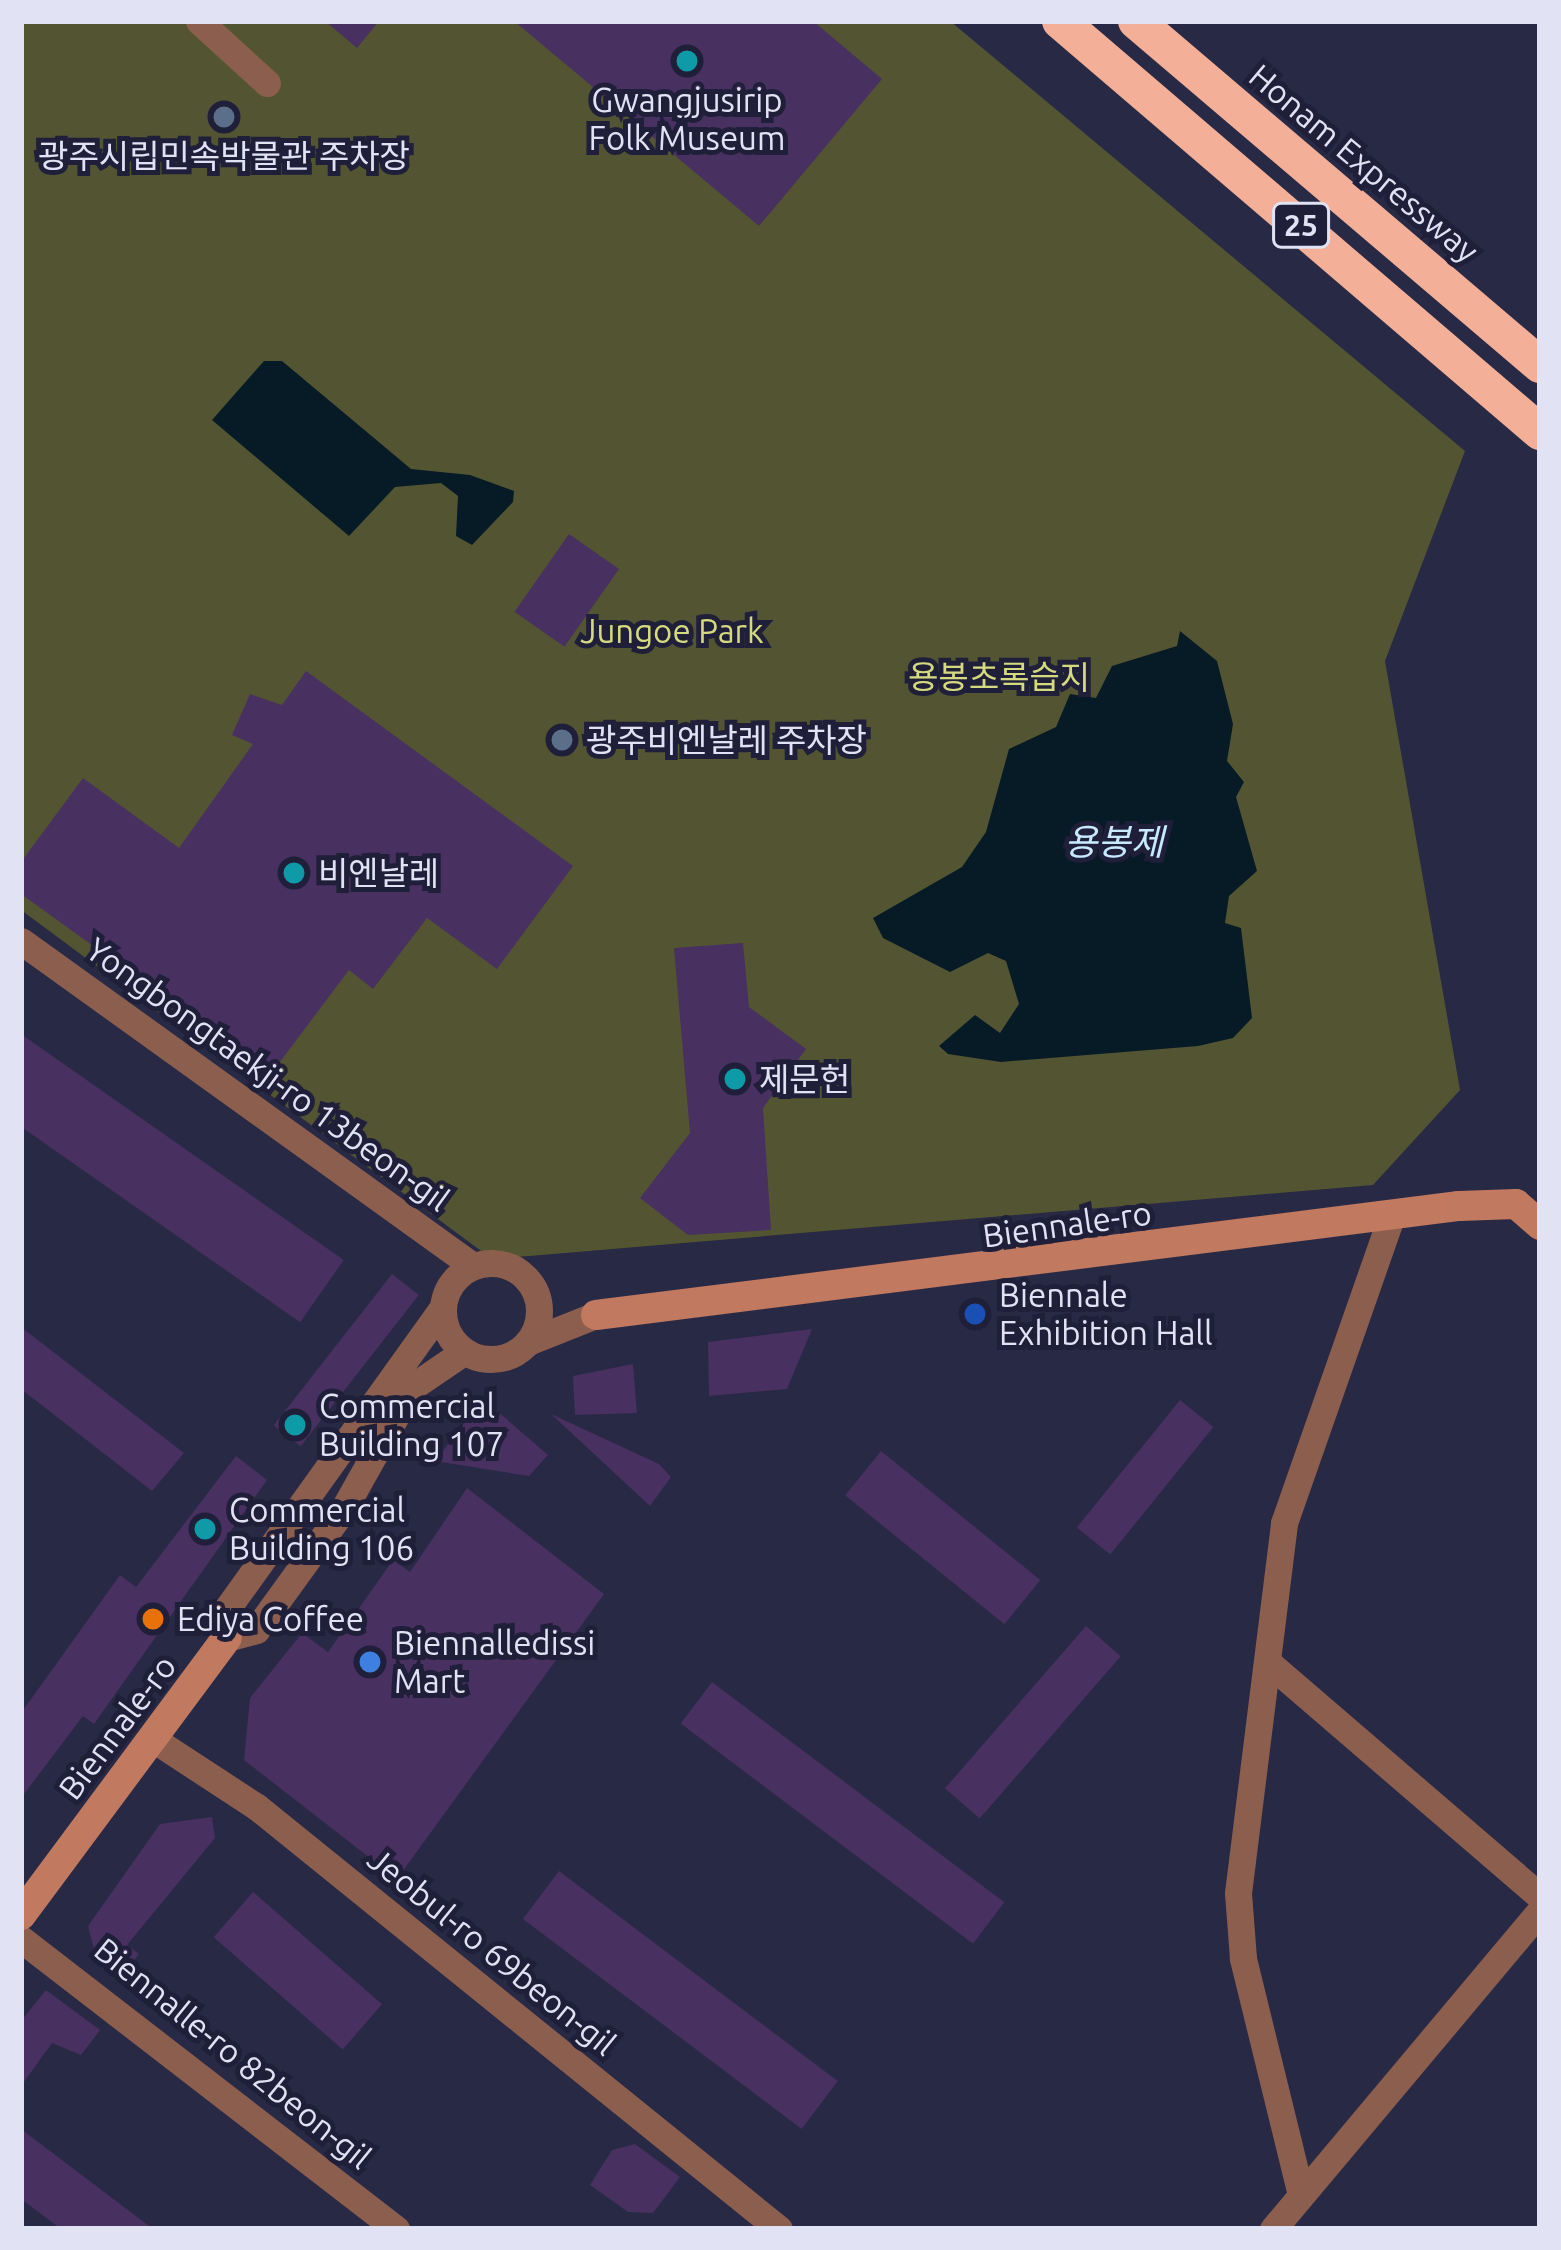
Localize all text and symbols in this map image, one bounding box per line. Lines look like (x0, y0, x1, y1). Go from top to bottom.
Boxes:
marker: Gwangjusirip Folk Museum (674, 48, 700, 74)
street label: Honam Expressway (1241, 56, 1487, 270)
place label: Gwangjusirip Folk Museum (589, 80, 785, 158)
marker: 광주시립민속박물관 주차장 (211, 104, 237, 130)
place label: 광주시립민속박물관 주차장 (38, 136, 410, 176)
road number: 25 (1271, 201, 1331, 249)
park label: Jungoe Park (580, 611, 764, 651)
park label: 용봉초록습지 (908, 657, 1090, 697)
place label: 광주비엔날레 주차장 (586, 720, 867, 760)
marker: 광주비엔날레 주차장 (549, 727, 575, 753)
water label: 용봉제 (1064, 820, 1164, 864)
place label: 비엔날레 (318, 853, 439, 893)
marker: 비엔날레 (281, 860, 307, 886)
street label: Yongbongtaekji-ro 13beon-gil (79, 929, 457, 1219)
place label: 제문헌 (759, 1059, 850, 1099)
marker: 제문헌 (722, 1066, 748, 1092)
street label: Biennale-ro (980, 1193, 1154, 1255)
place label: Biennale Exhibition Hall (999, 1275, 1213, 1353)
marker: Biennale Exhibition Hall (962, 1301, 988, 1327)
place label: Commercial Building 107 (319, 1386, 504, 1464)
marker: Commercial Building 107 (282, 1412, 308, 1438)
place label: Commercial Building 106 (229, 1490, 414, 1568)
marker: Commercial Building 106 (192, 1516, 218, 1542)
place label: Ediya Coffee (177, 1599, 364, 1639)
marker: Ediya Coffee (140, 1606, 166, 1632)
place label: Biennalledissi Mart (394, 1623, 595, 1701)
street label: Biennale-ro (50, 1647, 184, 1807)
marker: Biennalledissi Mart (357, 1649, 383, 1675)
street label: Jeobul-ro 69beon-gil (360, 1839, 624, 2063)
street label: Biennalle-ro 82beon-gil (87, 1929, 379, 2177)

